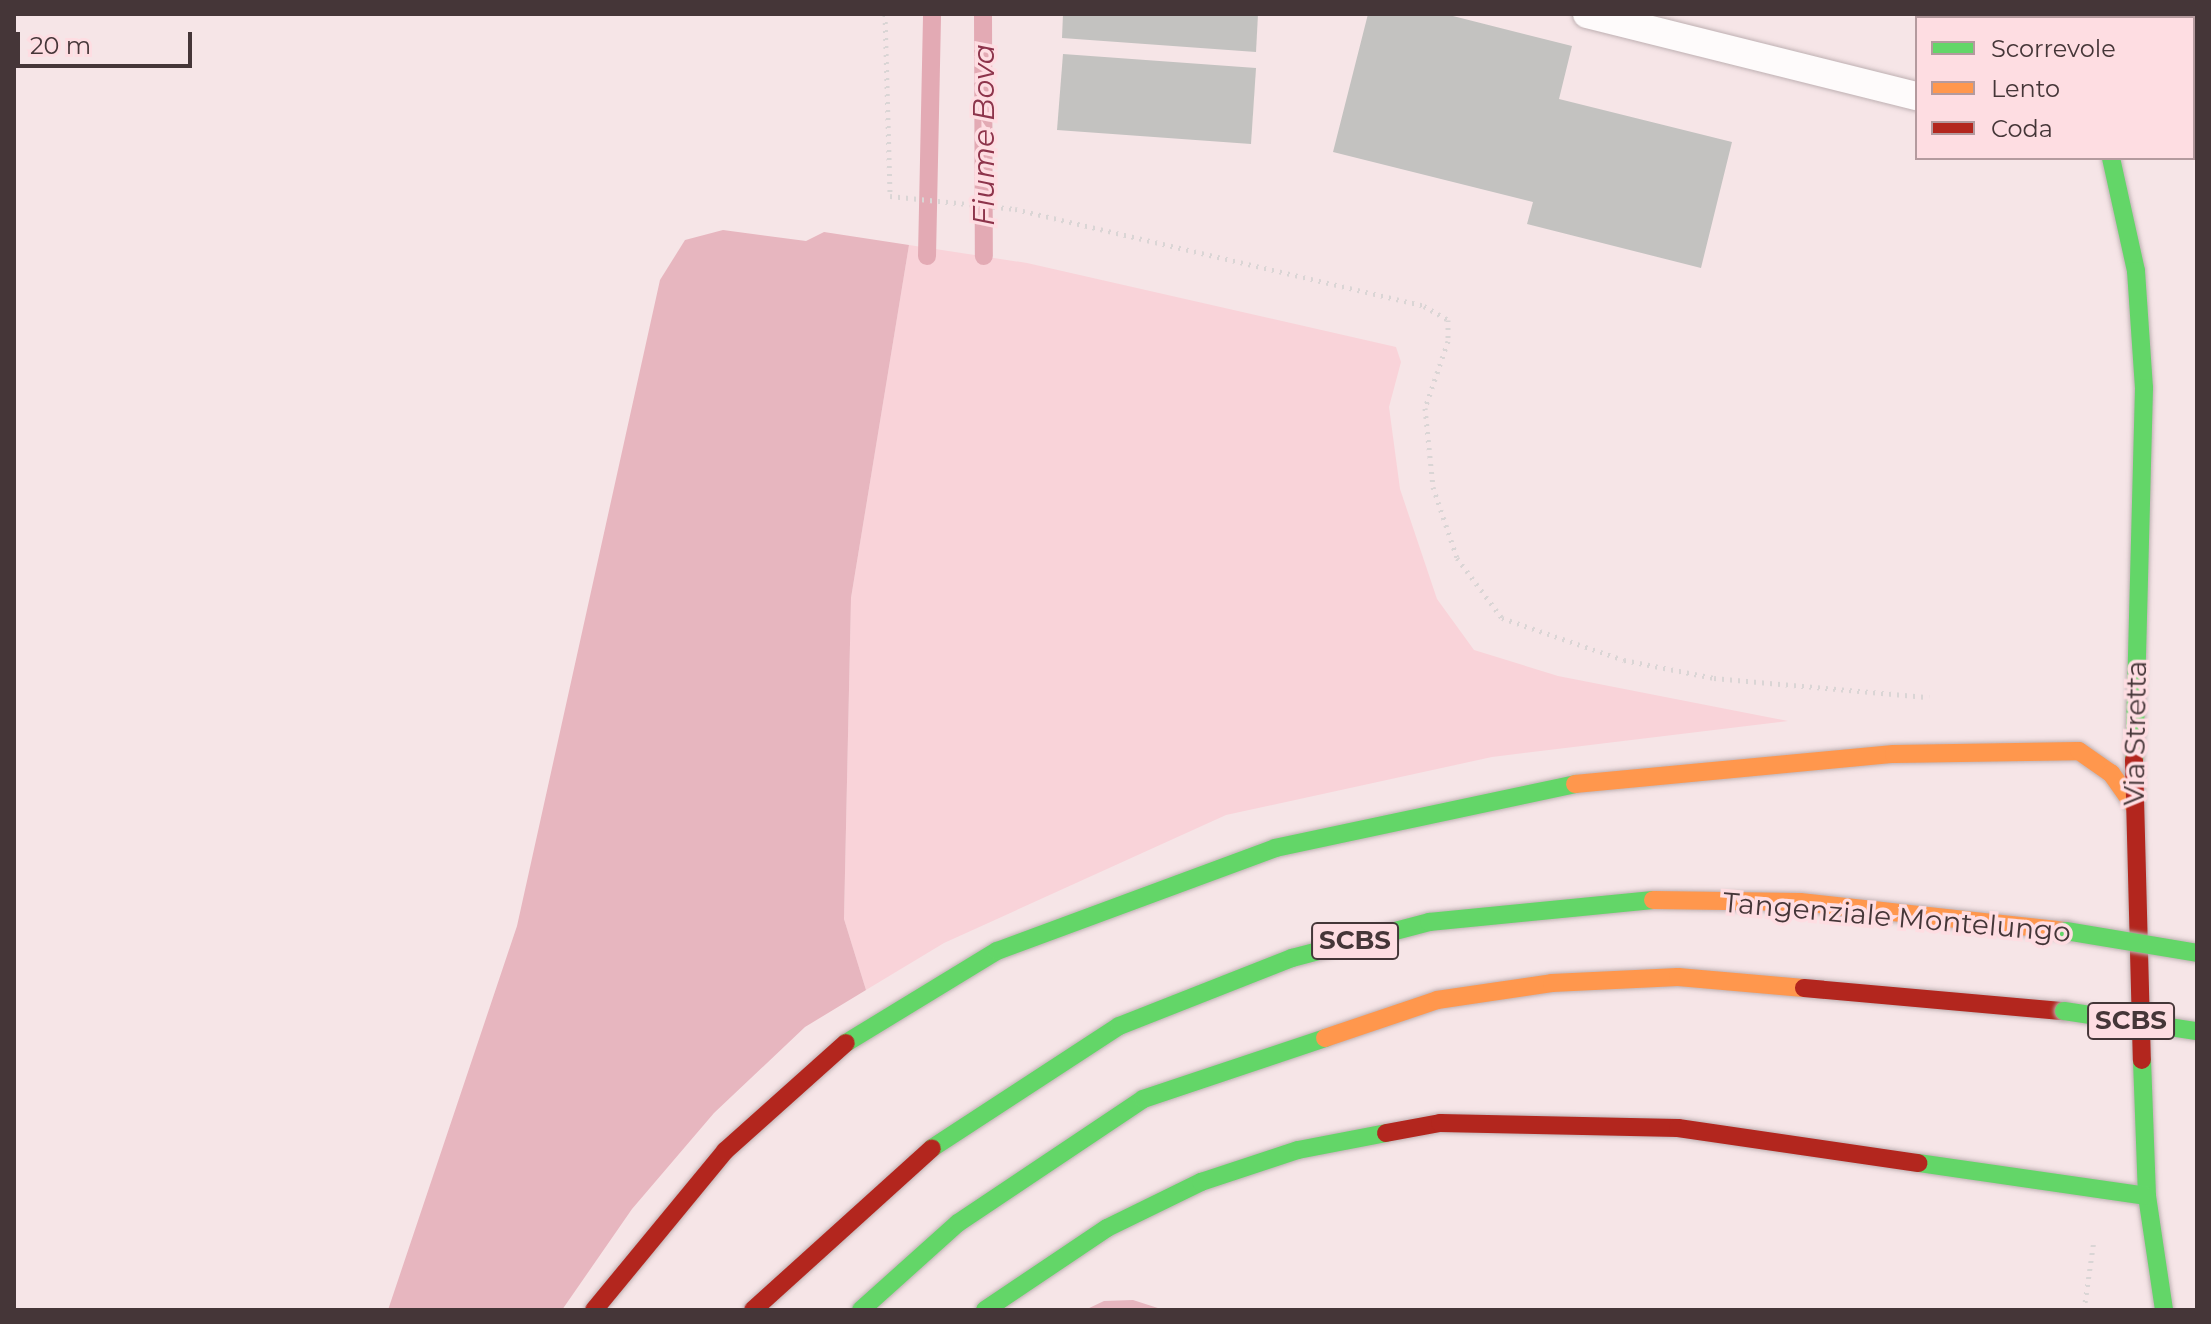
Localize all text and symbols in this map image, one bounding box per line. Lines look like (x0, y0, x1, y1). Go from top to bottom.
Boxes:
scale bar (20, 16, 196, 66)
legend (1915, 16, 2195, 160)
text: 20 m (30, 31, 91, 60)
text: Scorrevole (1991, 34, 2116, 63)
water label: Fiume Bova (966, 44, 1002, 226)
text: Lento (1991, 74, 2060, 103)
text: Coda (1991, 114, 2053, 143)
street label: Via Stretta (2117, 660, 2153, 806)
street label: Tangenziale Montelungo (1722, 885, 2072, 949)
road number: SCBS (1311, 919, 1399, 963)
road number: SCBS (2087, 999, 2175, 1043)

